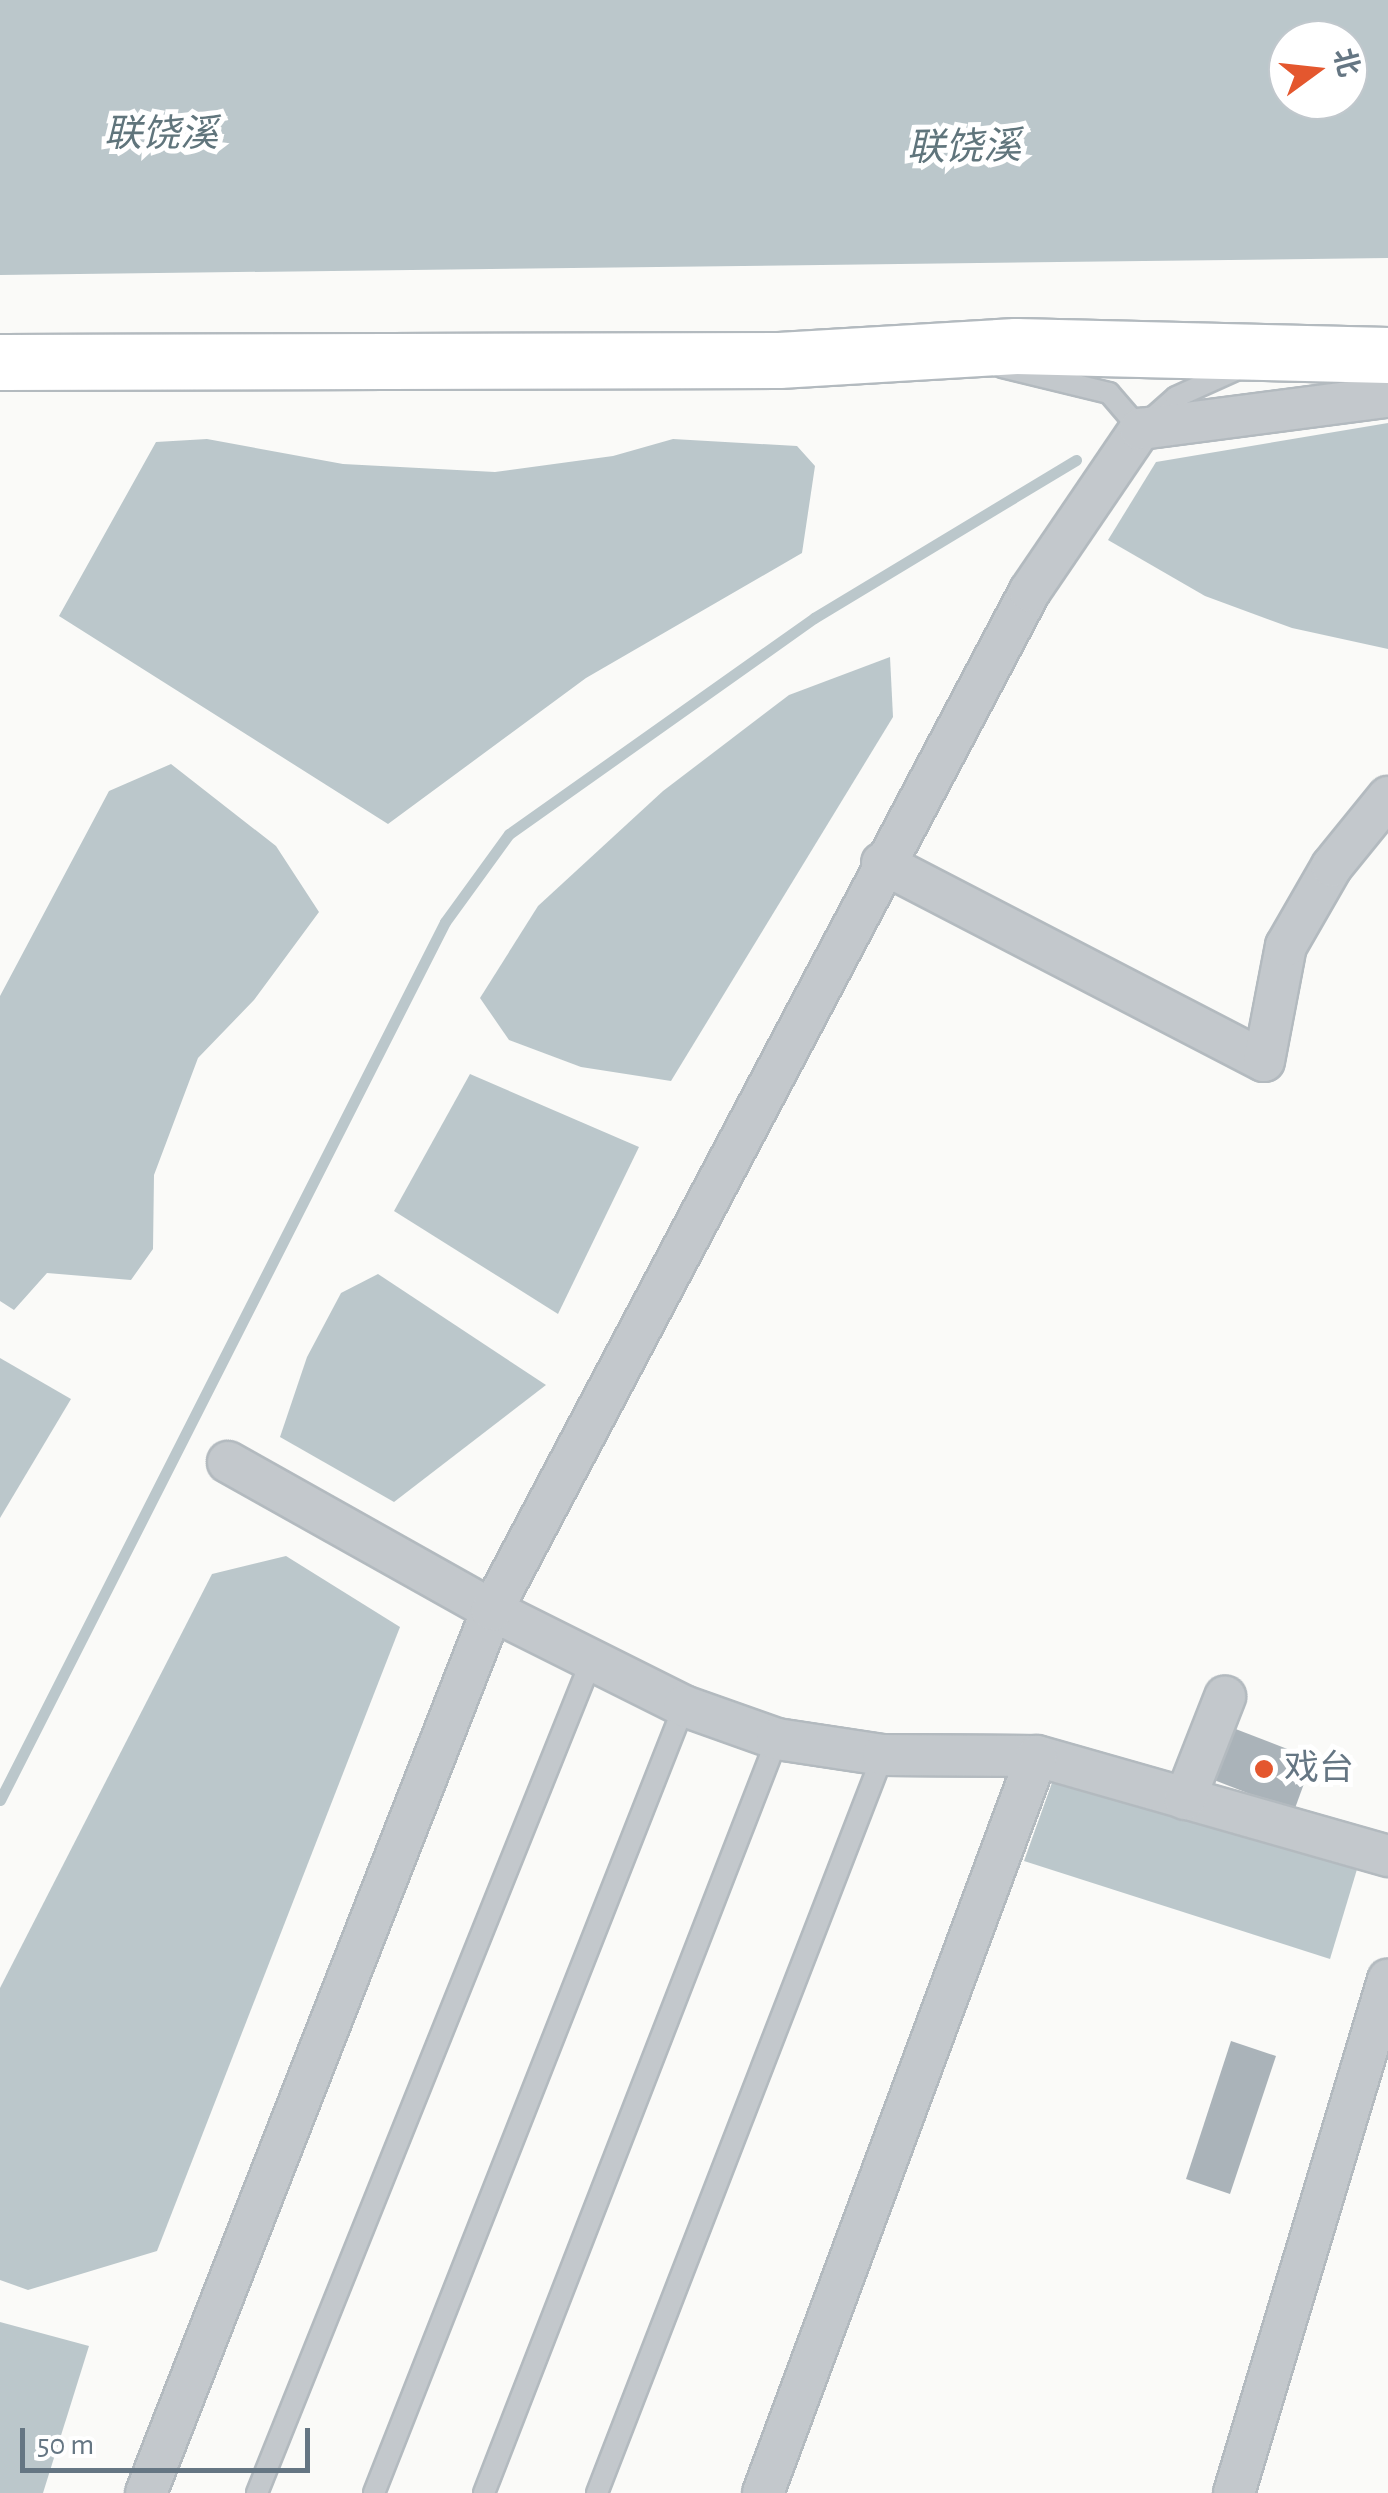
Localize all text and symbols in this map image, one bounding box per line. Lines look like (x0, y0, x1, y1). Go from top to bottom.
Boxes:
north arrow (1268, 20, 1368, 120)
text: 北 (1328, 46, 1362, 80)
water label: 联饶溪 (104, 113, 218, 159)
water label: 联饶溪 (907, 125, 1021, 173)
place label: 戏台 (1284, 1748, 1354, 1790)
marker: 戏台 (1253, 1758, 1275, 1780)
scale bar (25, 2408, 315, 2470)
text: 50 m (37, 2430, 94, 2460)

